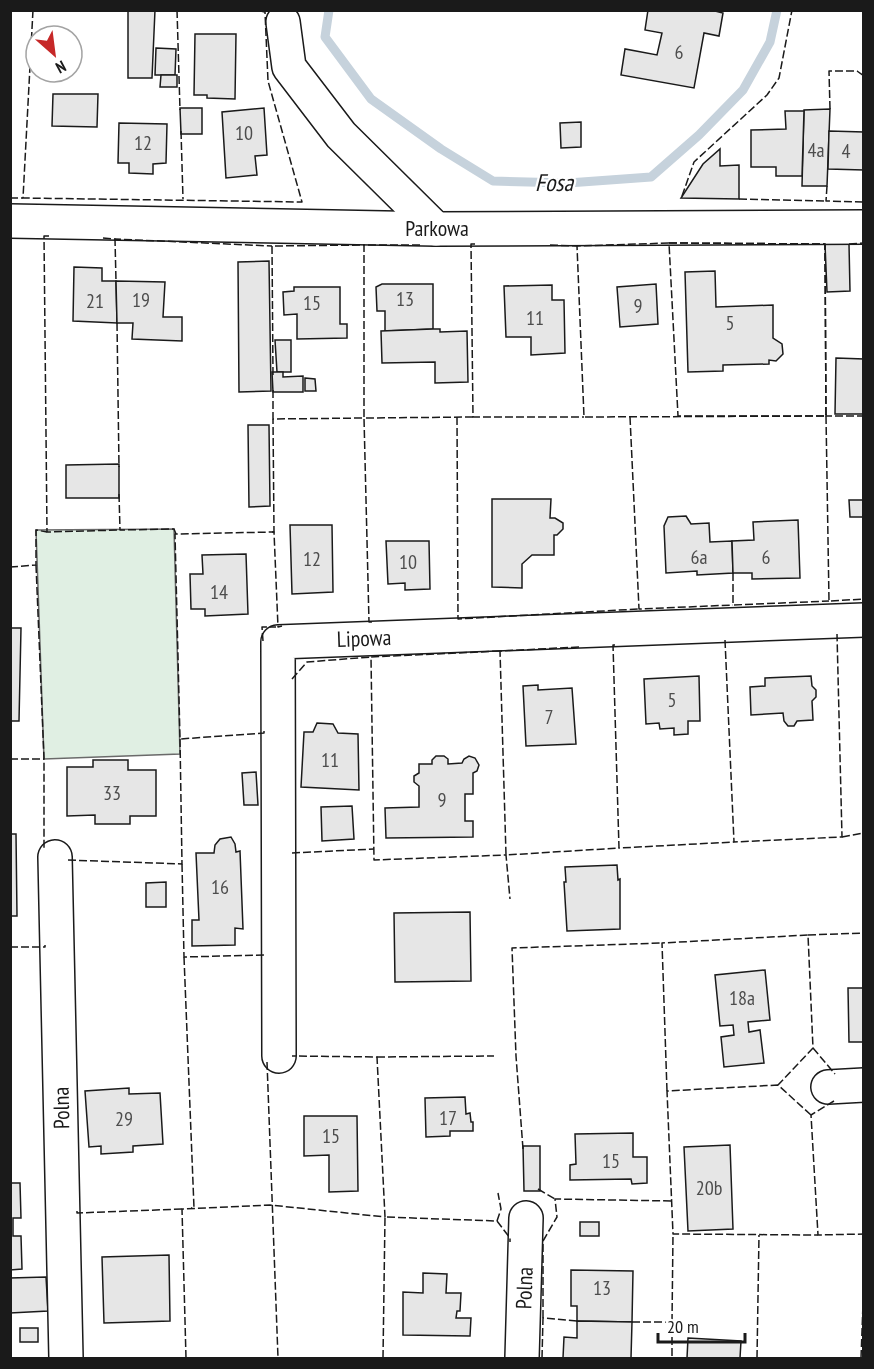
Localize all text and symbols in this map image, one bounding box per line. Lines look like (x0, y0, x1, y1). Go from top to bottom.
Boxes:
north arrow (24, 24, 84, 84)
house number: 6 (675, 39, 684, 65)
text: N (53, 56, 70, 78)
house number: 10 (235, 120, 253, 146)
house number: 12 (134, 130, 152, 156)
house number: 4a (808, 137, 825, 163)
house number: 4 (842, 138, 851, 164)
water label: Fosa (535, 167, 574, 198)
street label: Parkowa (405, 214, 469, 242)
house number: 13 (396, 286, 414, 312)
house number: 19 (132, 287, 150, 313)
house number: 21 (86, 288, 104, 314)
house number: 15 (303, 290, 321, 316)
house number: 9 (634, 293, 643, 319)
house number: 11 (526, 305, 544, 331)
house number: 5 (726, 310, 735, 336)
house number: 6a (691, 544, 708, 570)
house number: 6 (762, 544, 771, 570)
house number: 12 (303, 546, 321, 572)
house number: 10 (399, 549, 417, 575)
house number: 14 (210, 579, 228, 605)
street label: Lipowa (336, 623, 392, 653)
house number: 5 (668, 687, 677, 713)
house number: 7 (545, 704, 554, 730)
house number: 11 (321, 747, 339, 773)
house number: 33 (103, 780, 121, 806)
house number: 9 (438, 787, 447, 813)
house number: 16 (211, 874, 229, 900)
house number: 18a (729, 985, 755, 1011)
street label: Polna (47, 1087, 75, 1129)
house number: 17 (439, 1105, 457, 1131)
house number: 29 (115, 1106, 133, 1132)
house number: 15 (322, 1123, 340, 1149)
house number: 15 (602, 1148, 620, 1174)
house number: 20b (696, 1175, 722, 1201)
street label: Polna (509, 1266, 539, 1310)
house number: 13 (593, 1275, 611, 1301)
scale bar (658, 1306, 745, 1344)
text: 20 m (667, 1315, 699, 1338)

